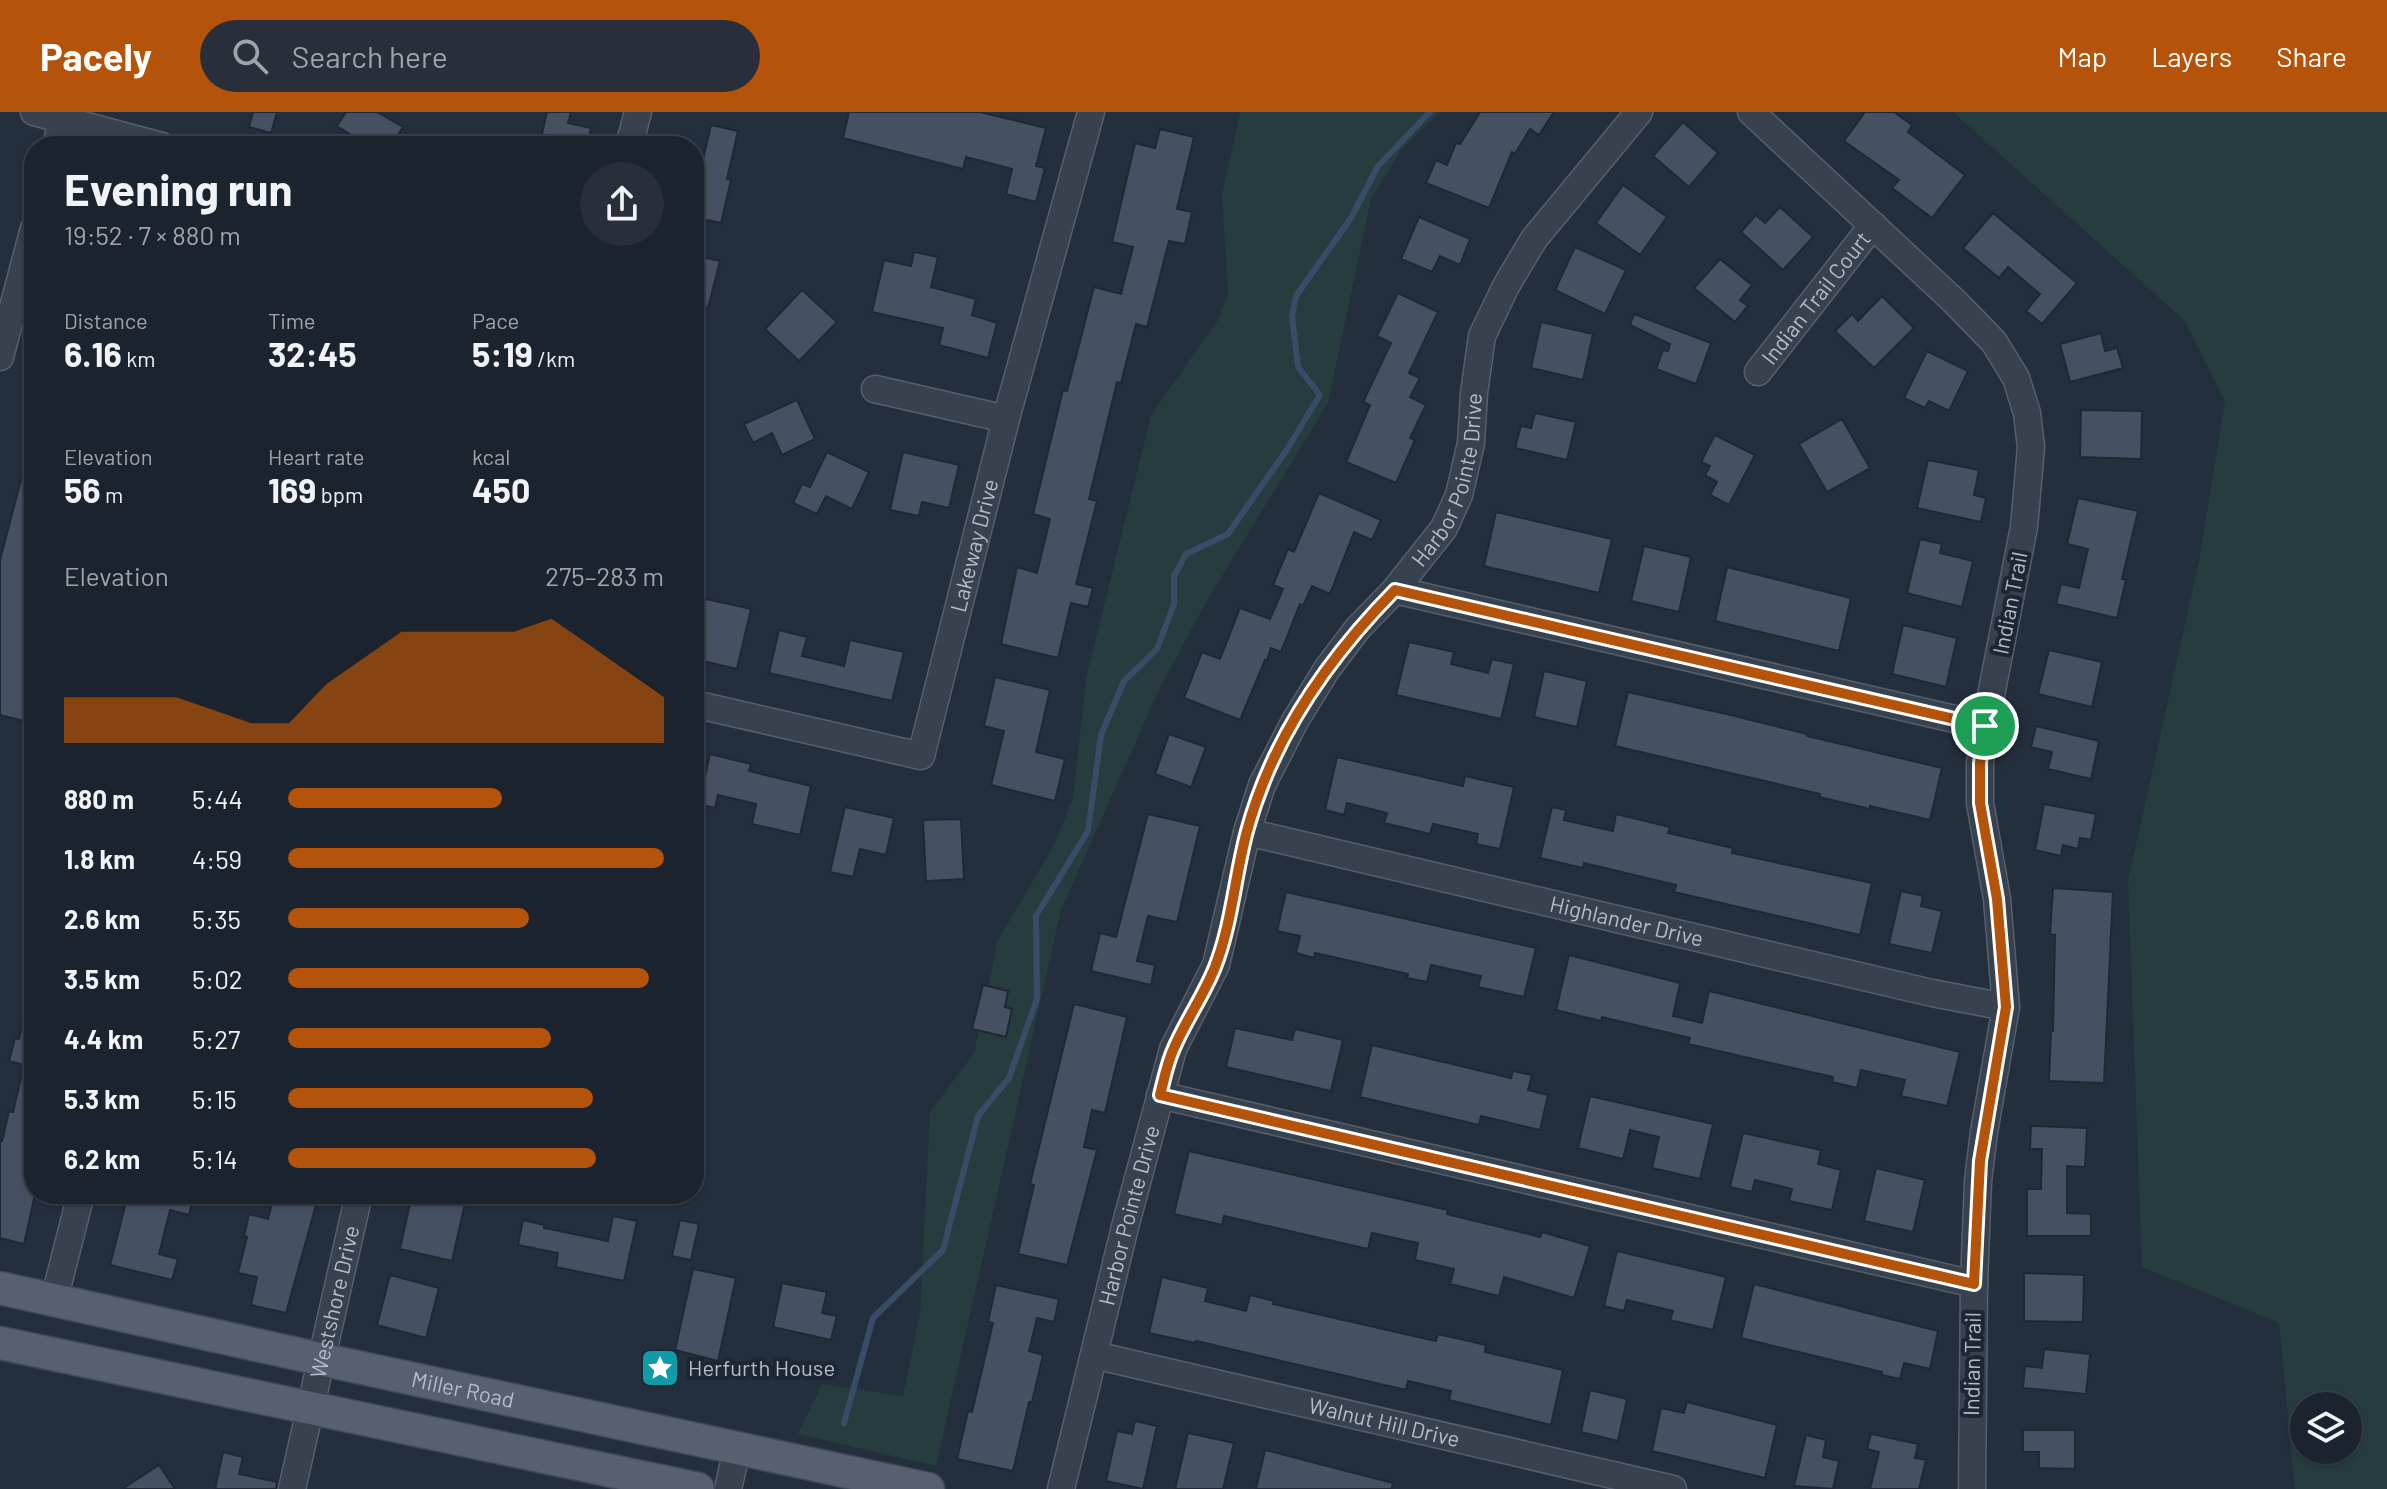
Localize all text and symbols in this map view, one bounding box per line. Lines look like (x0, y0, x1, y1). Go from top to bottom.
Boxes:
search box (200, 20, 760, 92)
text: Pacely (40, 33, 152, 79)
icon: search (228, 34, 272, 78)
text: Search here (292, 38, 448, 74)
text: Map (2057, 39, 2107, 73)
text: Layers (2151, 39, 2232, 73)
text: Share (2276, 39, 2347, 73)
text: Evening run (64, 162, 293, 215)
button: share (580, 162, 664, 246)
text: 19:52 · 7 × 880 m (64, 219, 241, 250)
street label: Indian Trail Court (1755, 226, 1875, 369)
text: Distance (64, 307, 148, 333)
text: Time (268, 307, 316, 333)
text: Pace (472, 307, 519, 333)
text: 6.16 (64, 333, 122, 374)
text: 32:45 (268, 333, 357, 374)
text: 5:19 (472, 333, 533, 374)
text: km (122, 345, 155, 371)
text: /km (533, 345, 575, 371)
street label: Harbor Pointe Drive (1405, 392, 1486, 571)
text: Elevation (64, 443, 153, 469)
text: Heart rate (268, 443, 365, 469)
text: kcal (472, 443, 510, 469)
text: 56 (64, 469, 101, 510)
text: 169 (268, 469, 316, 510)
text: 450 (472, 469, 530, 510)
street label: Lakeway Drive (944, 476, 1002, 614)
text: m (101, 481, 123, 507)
text: bpm (316, 481, 363, 507)
street label: Indian Trail (1986, 549, 2032, 656)
text: Elevation (64, 560, 169, 591)
text: 275–283 m (545, 560, 664, 591)
pin (1951, 692, 2019, 760)
icon: arrive (1963, 704, 2007, 748)
text: 880 m (64, 783, 134, 814)
text: 5:44 (192, 783, 243, 814)
text: 1.8 km (64, 843, 135, 874)
text: 4:59 (192, 843, 242, 874)
street label: Highlander Drive (1548, 890, 1706, 951)
text: 2.6 km (64, 903, 140, 934)
text: 5:35 (192, 903, 241, 934)
text: 3.5 km (64, 963, 140, 994)
text: 5:02 (192, 963, 243, 994)
text: 4.4 km (64, 1023, 143, 1054)
text: 5:27 (192, 1023, 240, 1054)
text: 5.3 km (64, 1083, 140, 1114)
text: 5:15 (192, 1083, 237, 1114)
street label: Harbor Pointe Drive (1092, 1122, 1164, 1308)
text: 6.2 km (64, 1143, 140, 1174)
text: 5:14 (192, 1143, 238, 1174)
street label: Westshore Drive (304, 1223, 363, 1380)
street label: Indian Trail (1957, 1312, 1985, 1416)
place icon: Herfurth House (639, 1347, 681, 1389)
place label: Herfurth House (688, 1354, 835, 1380)
street label: Miller Road (409, 1365, 517, 1412)
street label: Walnut Hill Drive (1306, 1391, 1463, 1451)
map controls (2290, 1392, 2362, 1464)
button: layers (2290, 1392, 2362, 1464)

